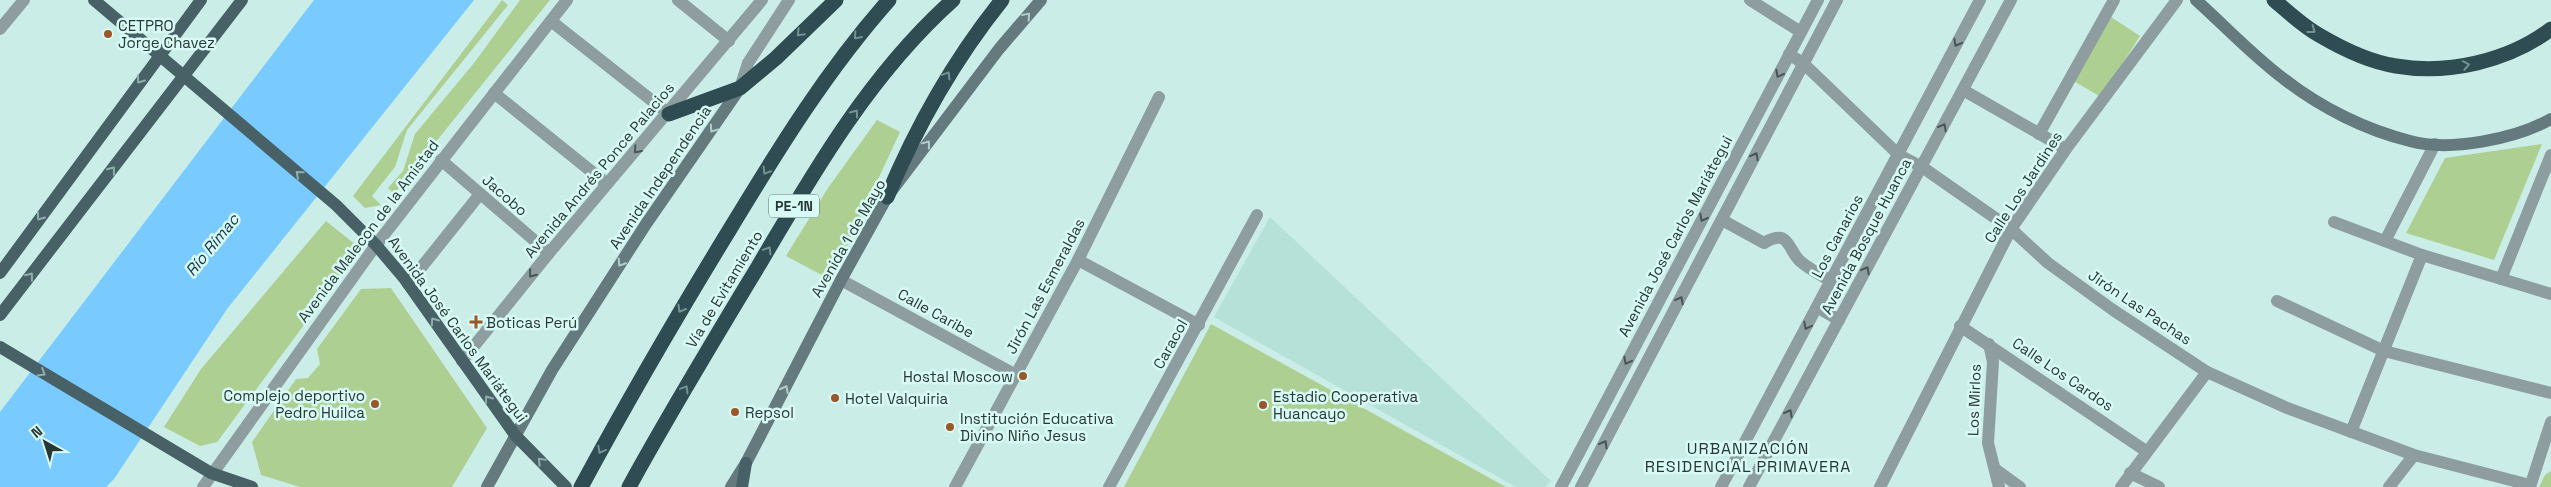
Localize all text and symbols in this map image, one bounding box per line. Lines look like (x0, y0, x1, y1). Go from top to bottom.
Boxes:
one-way arrow (1021, 13, 1030, 22)
place label: CETPRO Jorge Chavez (118, 16, 215, 52)
one-way arrow (2306, 24, 2316, 33)
marker: CETPRO Jorge Chavez (102, 28, 114, 40)
one-way arrow (797, 28, 806, 37)
one-way arrow (854, 31, 863, 40)
one-way arrow (1953, 38, 1963, 47)
one-way arrow (2462, 60, 2471, 71)
one-way arrow (1775, 69, 1785, 78)
one-way arrow (941, 71, 951, 80)
one-way arrow (137, 75, 146, 84)
street label: Avenida Andrés Ponce Palacios (520, 78, 678, 262)
street label: Avenida Independencia (605, 101, 715, 252)
one-way arrow (850, 110, 858, 119)
one-way arrow (710, 123, 719, 132)
one-way arrow (1937, 124, 1947, 133)
street label: Calle Los Jardines (1980, 128, 2066, 246)
street label: Avenida José Carlos Mariátegui (1614, 132, 1736, 340)
street label: Avenida Malecon de la Amistad (293, 136, 443, 326)
one-way arrow (921, 141, 929, 150)
one-way arrow (634, 145, 643, 154)
one-way arrow (1749, 152, 1759, 161)
street label: Avenida Bosque Huanca (1817, 154, 1915, 317)
one-way arrow (762, 165, 772, 174)
one-way arrow (106, 167, 114, 176)
street label: Jacobo (478, 170, 532, 220)
one-way arrow (296, 171, 305, 179)
street label: Avenida 1 de Mayo (806, 176, 890, 300)
street label: Los Canarios (1807, 191, 1867, 281)
road number: PE-1N (769, 195, 819, 218)
water label: Río Rímac (180, 208, 244, 280)
one-way arrow (38, 211, 46, 220)
one-way arrow (1699, 212, 1709, 221)
street label: Jirón Las Esmeraldas (1001, 215, 1089, 357)
street label: Vía de Evitamiento (681, 227, 767, 351)
street label: Avenida José Carlos Mariátegui (384, 232, 532, 426)
one-way arrow (761, 246, 771, 255)
one-way arrow (618, 257, 627, 266)
street label: Jirón Las Pachas (2085, 265, 2195, 349)
one-way arrow (1860, 267, 1870, 276)
one-way arrow (529, 268, 538, 278)
one-way arrow (24, 273, 32, 282)
street label: Calle Caribe (894, 284, 978, 342)
one-way arrow (1674, 296, 1684, 305)
one-way arrow (678, 304, 688, 313)
place label: Boticas Perú (486, 313, 577, 332)
marker: Boticas Perú (470, 316, 482, 328)
street label: Caracol (1149, 316, 1191, 372)
one-way arrow (431, 318, 440, 327)
one-way arrow (1803, 321, 1813, 330)
street label: Calle Los Cardos (2009, 333, 2117, 415)
one-way arrow (1623, 356, 1633, 365)
street label: Los Mirlos (1963, 363, 1985, 436)
one-way arrow (37, 367, 46, 377)
place label: Hostal Moscow (903, 367, 1013, 386)
marker: Hostal Moscow (1017, 370, 1029, 382)
one-way arrow (779, 385, 789, 394)
place label: Complejo deportivo Pedro Huilca (223, 386, 365, 422)
one-way arrow (678, 386, 688, 395)
place label: Estadio Cooperativa Huancayo (1273, 387, 1419, 423)
place label: Hotel Valquiria (845, 389, 949, 408)
marker: Hotel Valquiria (829, 392, 841, 404)
one-way arrow (485, 395, 494, 404)
marker: Complejo deportivo Pedro Huilca (369, 398, 381, 410)
marker: Estadio Cooperativa Huancayo (1257, 399, 1269, 411)
place label: Repsol (745, 403, 794, 422)
marker: Repsol (729, 406, 741, 418)
place label: Institución Educativa Divino Niño Jesus (960, 409, 1114, 445)
one-way arrow (1782, 410, 1792, 419)
north arrow (20, 417, 70, 467)
marker: Institución Educativa Divino Niño Jesus (944, 421, 956, 433)
text: N (28, 422, 46, 442)
district label: URBANIZACIÓN RESIDENCIAL PRIMAVERA (1645, 438, 1851, 477)
one-way arrow (1598, 441, 1608, 450)
one-way arrow (597, 444, 607, 453)
one-way arrow (538, 458, 547, 467)

